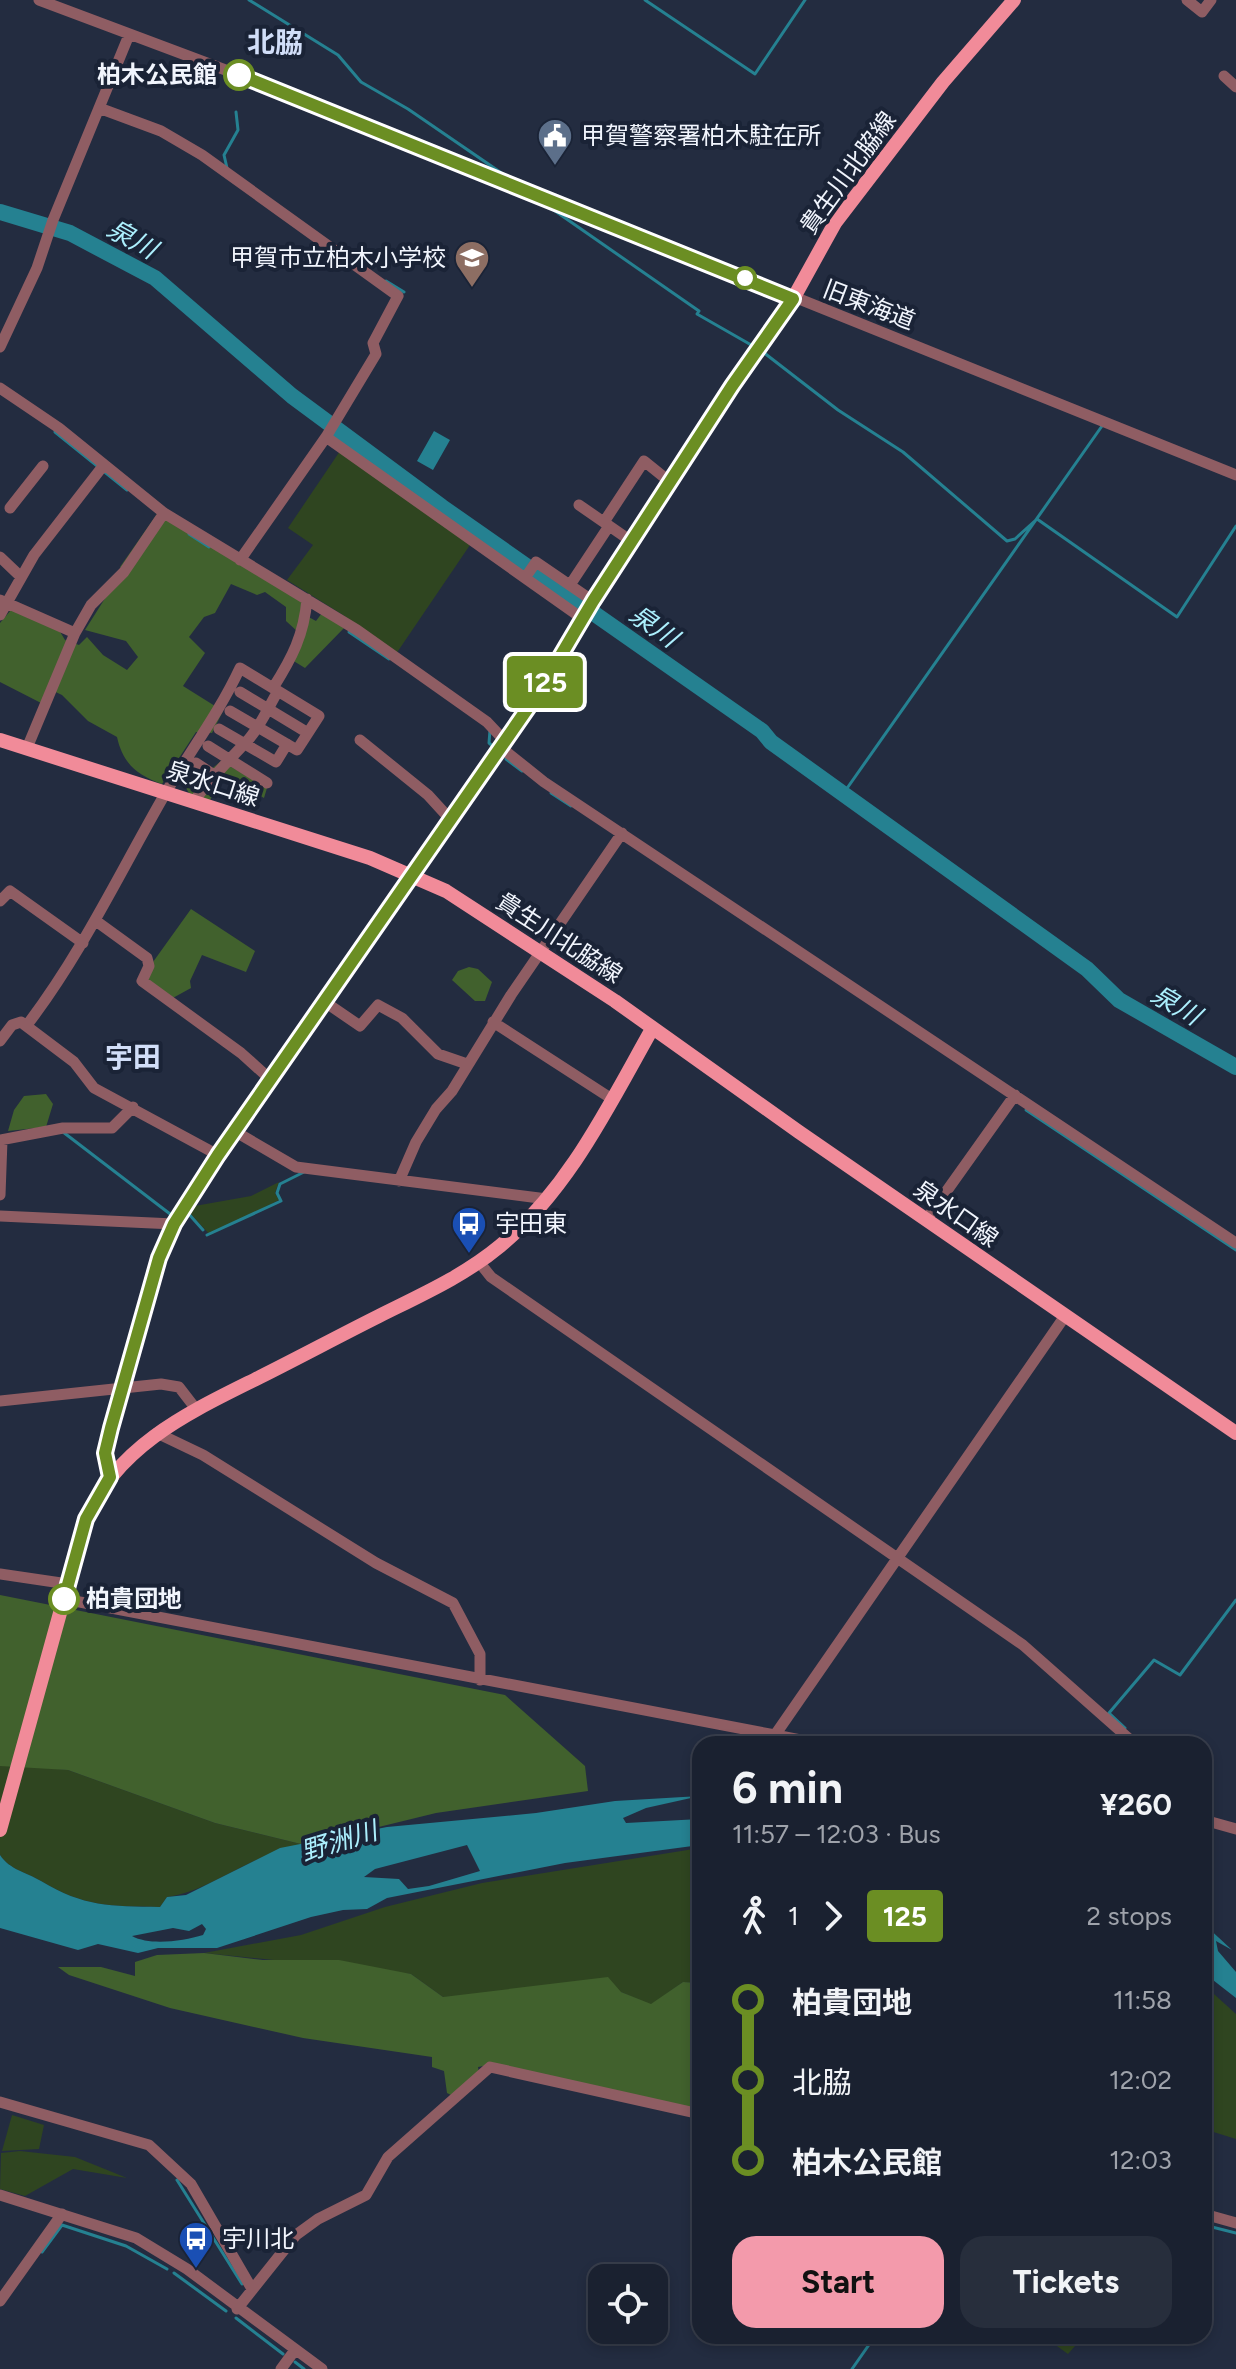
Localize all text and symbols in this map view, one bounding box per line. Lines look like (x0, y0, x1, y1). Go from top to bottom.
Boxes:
district label: 北脇 (247, 25, 303, 59)
place label: 柏木公民館 (97, 60, 217, 89)
marker: 柏木公民館 (224, 60, 254, 90)
street label: 貴生川北脇線 (794, 106, 902, 239)
public building icon: 甲賀警察署柏木駐在所 (536, 117, 574, 167)
place label: 甲賀警察署柏木駐在所 (581, 121, 821, 150)
water label: 泉川 (101, 212, 165, 267)
school or university icon: 甲賀市立柏木小学校 (453, 239, 491, 289)
place label: 甲賀市立柏木小学校 (230, 243, 446, 272)
unlabelled marker (734, 267, 756, 289)
street label: 旧東海道 (819, 274, 919, 335)
water label: 泉川 (624, 598, 687, 656)
line badge: 125 (499, 656, 591, 708)
text: 125 (523, 665, 567, 699)
street label: 泉水口線 (163, 755, 263, 812)
street label: 貴生川北脇線 (491, 886, 628, 989)
water label: 泉川 (1145, 978, 1209, 1033)
district label: 宇田 (105, 1040, 161, 1074)
street label: 泉水口線 (909, 1174, 1004, 1253)
bus stop icon: 宇田東 (450, 1205, 488, 1255)
place label: 宇田東 (495, 1209, 567, 1238)
marker: 柏貴団地 (49, 1584, 79, 1614)
place label: 柏貴団地 (86, 1584, 182, 1613)
text: 6 min (732, 1761, 843, 1814)
text: ¥260 (1100, 1786, 1172, 1823)
water label: 野洲川 (297, 1813, 384, 1868)
text: 11:57 – 12:03 · Bus (732, 1818, 941, 1850)
icon: walk (732, 1894, 776, 1938)
icon: forward (811, 1894, 855, 1938)
text: 125 (883, 1899, 927, 1933)
text: 1 (788, 1900, 799, 1932)
text: 2 stops (1087, 1900, 1172, 1932)
text: 柏貴団地 (792, 1984, 912, 2021)
text: 11:58 (1113, 1984, 1172, 2016)
text: 北脇 (792, 2064, 852, 2101)
text: 12:02 (1109, 2064, 1172, 2096)
text: 柏木公民館 (792, 2144, 942, 2181)
text: 12:03 (1109, 2144, 1172, 2176)
bus stop icon: 宇川北 (177, 2220, 215, 2270)
place label: 宇川北 (222, 2224, 294, 2253)
button: Start (732, 2236, 944, 2328)
button: Tickets (960, 2236, 1172, 2328)
map controls (588, 2264, 668, 2344)
button: locate (588, 2264, 668, 2344)

